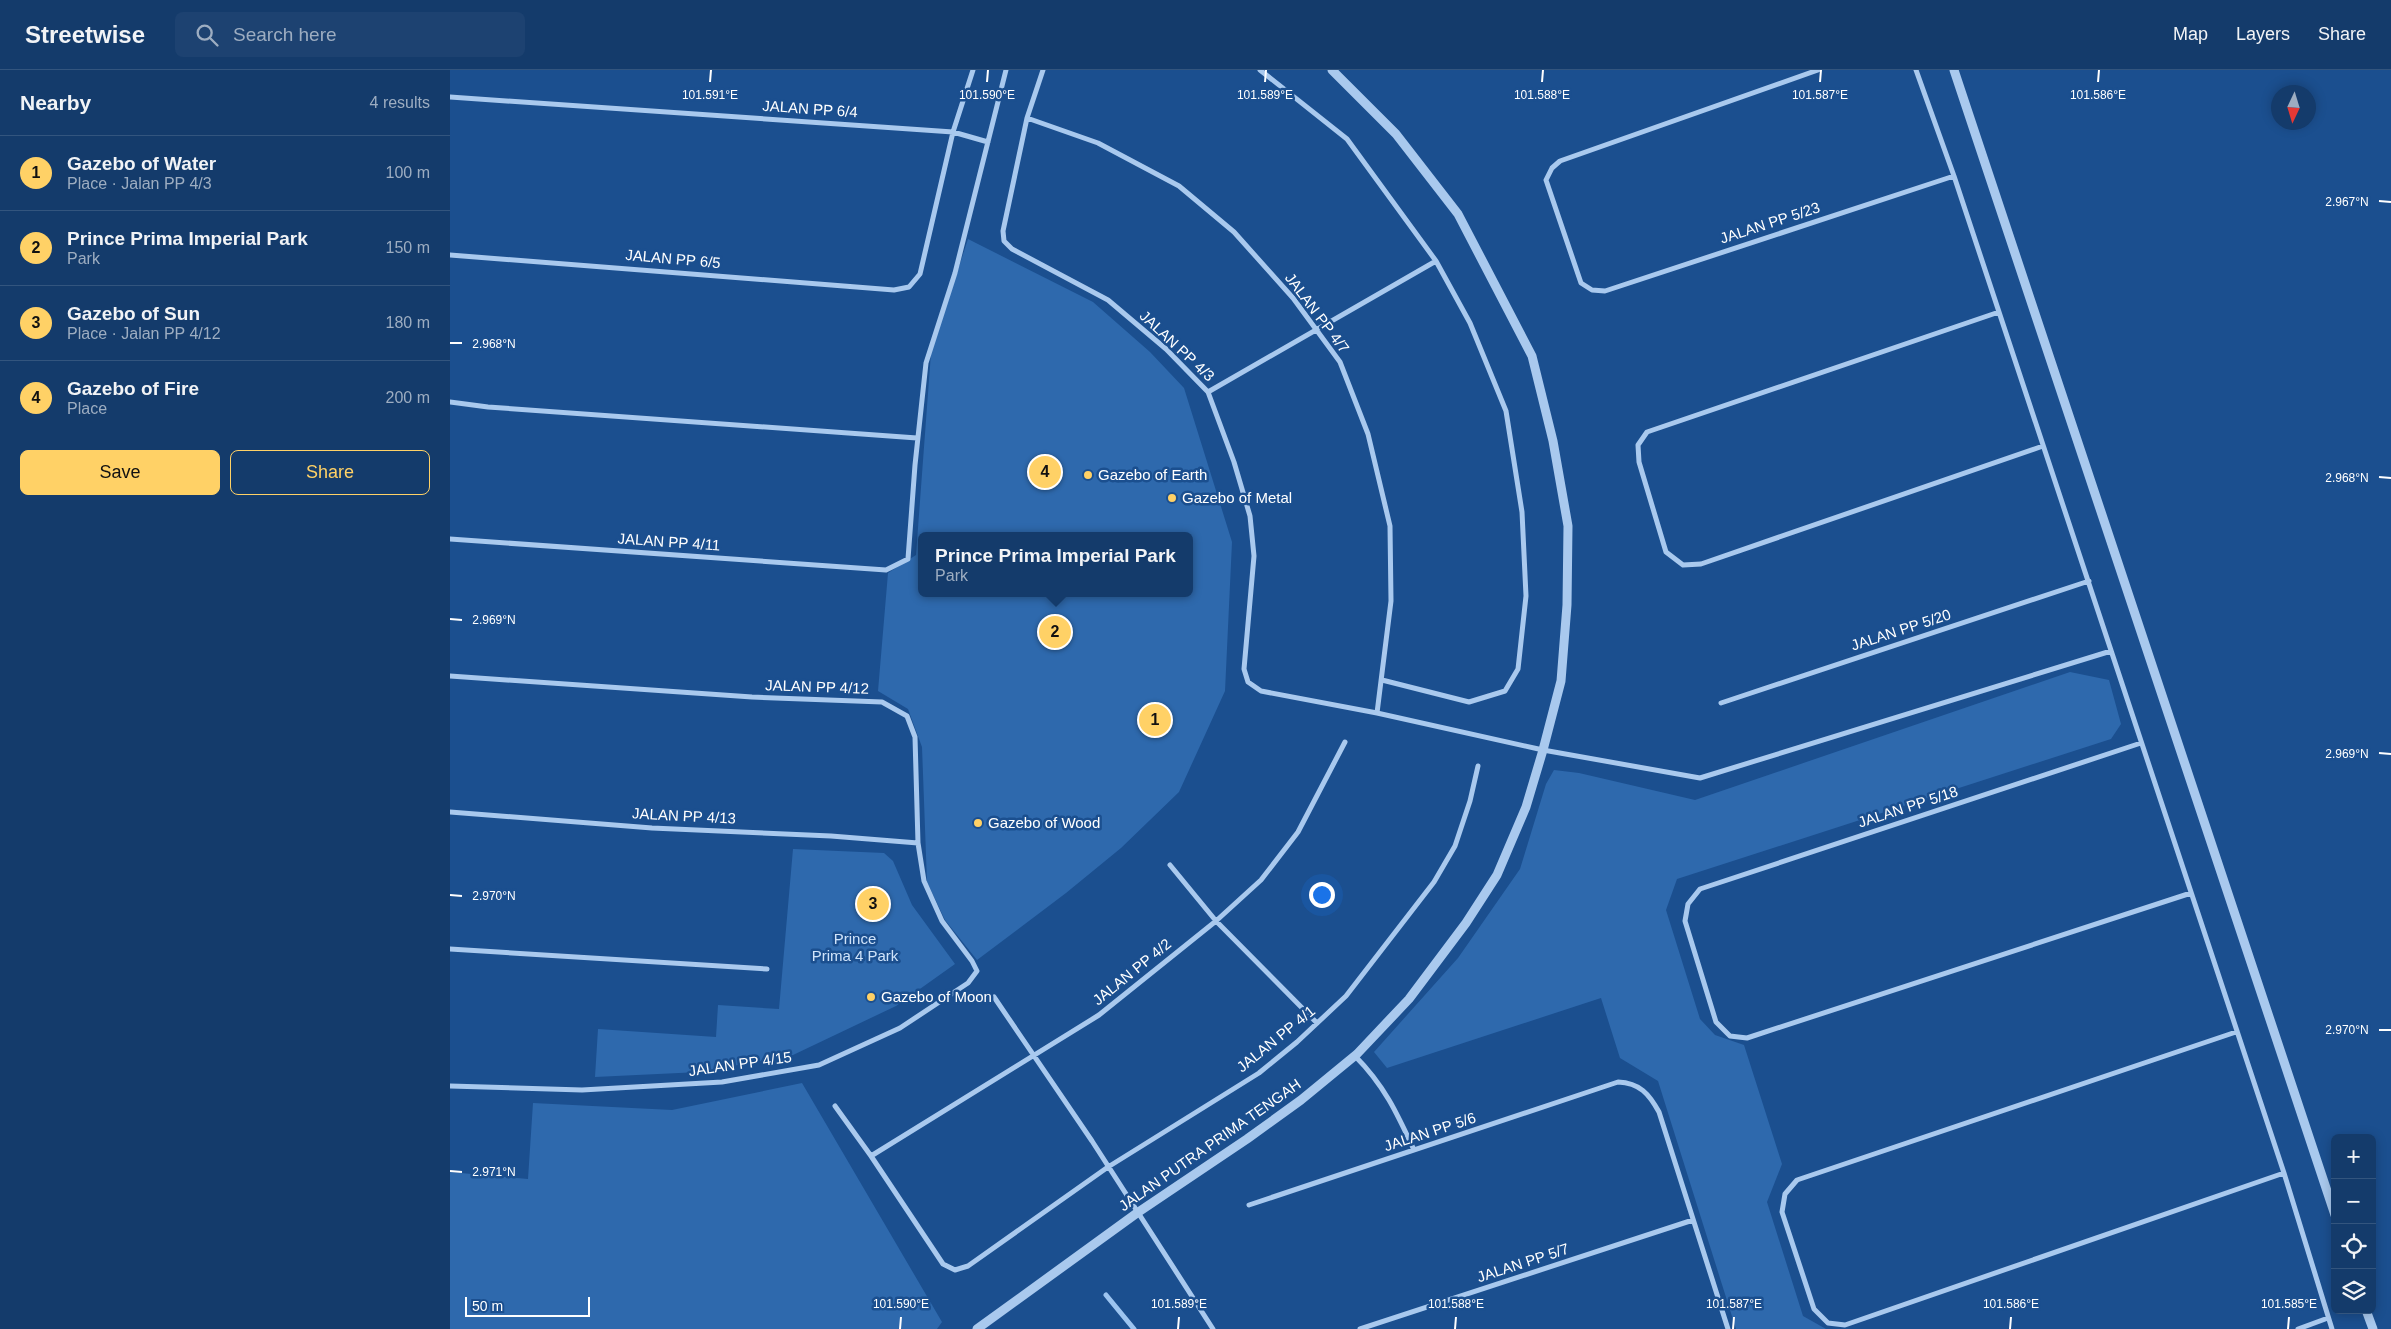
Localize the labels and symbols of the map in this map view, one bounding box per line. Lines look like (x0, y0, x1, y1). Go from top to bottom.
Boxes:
north arrow (2271, 85, 2316, 130)
text: 101.591°E (682, 88, 738, 102)
text: 101.590°E (959, 88, 1015, 102)
text: 101.589°E (1237, 88, 1293, 102)
text: 101.588°E (1514, 88, 1570, 102)
text: 101.587°E (1792, 88, 1848, 102)
text: 101.586°E (2070, 88, 2126, 102)
street label: JALAN PP 6/4 (762, 97, 858, 120)
text: 2.967°N (2325, 195, 2369, 209)
street label: JALAN PP 5/23 (1718, 198, 1822, 247)
street label: JALAN PP 6/5 (625, 246, 721, 271)
street label: JALAN PP 4/7 (1282, 269, 1353, 356)
street label: JALAN PP 4/3 (1137, 307, 1218, 384)
text: 2.968°N (472, 337, 516, 351)
pin: 4 (1029, 453, 1061, 491)
place label: Gazebo of Earth (1098, 466, 1207, 483)
marker: Gazebo of Earth (1082, 469, 1094, 481)
text: 2.968°N (2325, 471, 2369, 485)
place label: Gazebo of Metal (1182, 489, 1292, 506)
marker: Gazebo of Metal (1166, 492, 1178, 504)
street label: JALAN PP 4/11 (617, 529, 721, 554)
street label: JALAN PP 5/20 (1849, 605, 1953, 654)
text: 2.969°N (472, 613, 516, 627)
pin: 2 (1039, 613, 1071, 651)
street label: JALAN PP 4/12 (765, 676, 869, 697)
pin: 1 (1139, 701, 1171, 739)
text: 2.969°N (2325, 747, 2369, 761)
street label: JALAN PP 5/18 (1856, 782, 1960, 831)
street label: JALAN PP 4/13 (632, 804, 736, 827)
place label: Gazebo of Wood (988, 814, 1100, 831)
marker: Gazebo of Wood (972, 817, 984, 829)
your location (1309, 882, 1335, 908)
pin: 3 (857, 885, 889, 923)
text: 2.970°N (472, 889, 516, 903)
park label: Prince Prima 4 Park (812, 930, 899, 964)
street label: JALAN PP 4/2 (1089, 935, 1174, 1008)
place label: Gazebo of Moon (881, 988, 992, 1005)
marker: Gazebo of Moon (865, 991, 877, 1003)
street label: JALAN PP 4/1 (1233, 1002, 1318, 1075)
text: 2.970°N (2325, 1023, 2369, 1037)
street label: JALAN PP 4/15 (687, 1048, 793, 1079)
street label: JALAN PUTRA PRIMA TENGAH (1116, 1075, 1304, 1214)
street label: JALAN PP 5/6 (1382, 1109, 1478, 1154)
text: 2.971°N (472, 1165, 516, 1179)
street label: JALAN PP 5/7 (1475, 1240, 1571, 1285)
scale bar (465, 1294, 590, 1317)
text: 101.590°E (873, 1297, 929, 1311)
text: 101.589°E (1151, 1297, 1207, 1311)
text: 101.588°E (1428, 1297, 1484, 1311)
text: 101.587°E (1706, 1297, 1762, 1311)
text: 101.586°E (1983, 1297, 2039, 1311)
text: 101.585°E (2261, 1297, 2317, 1311)

